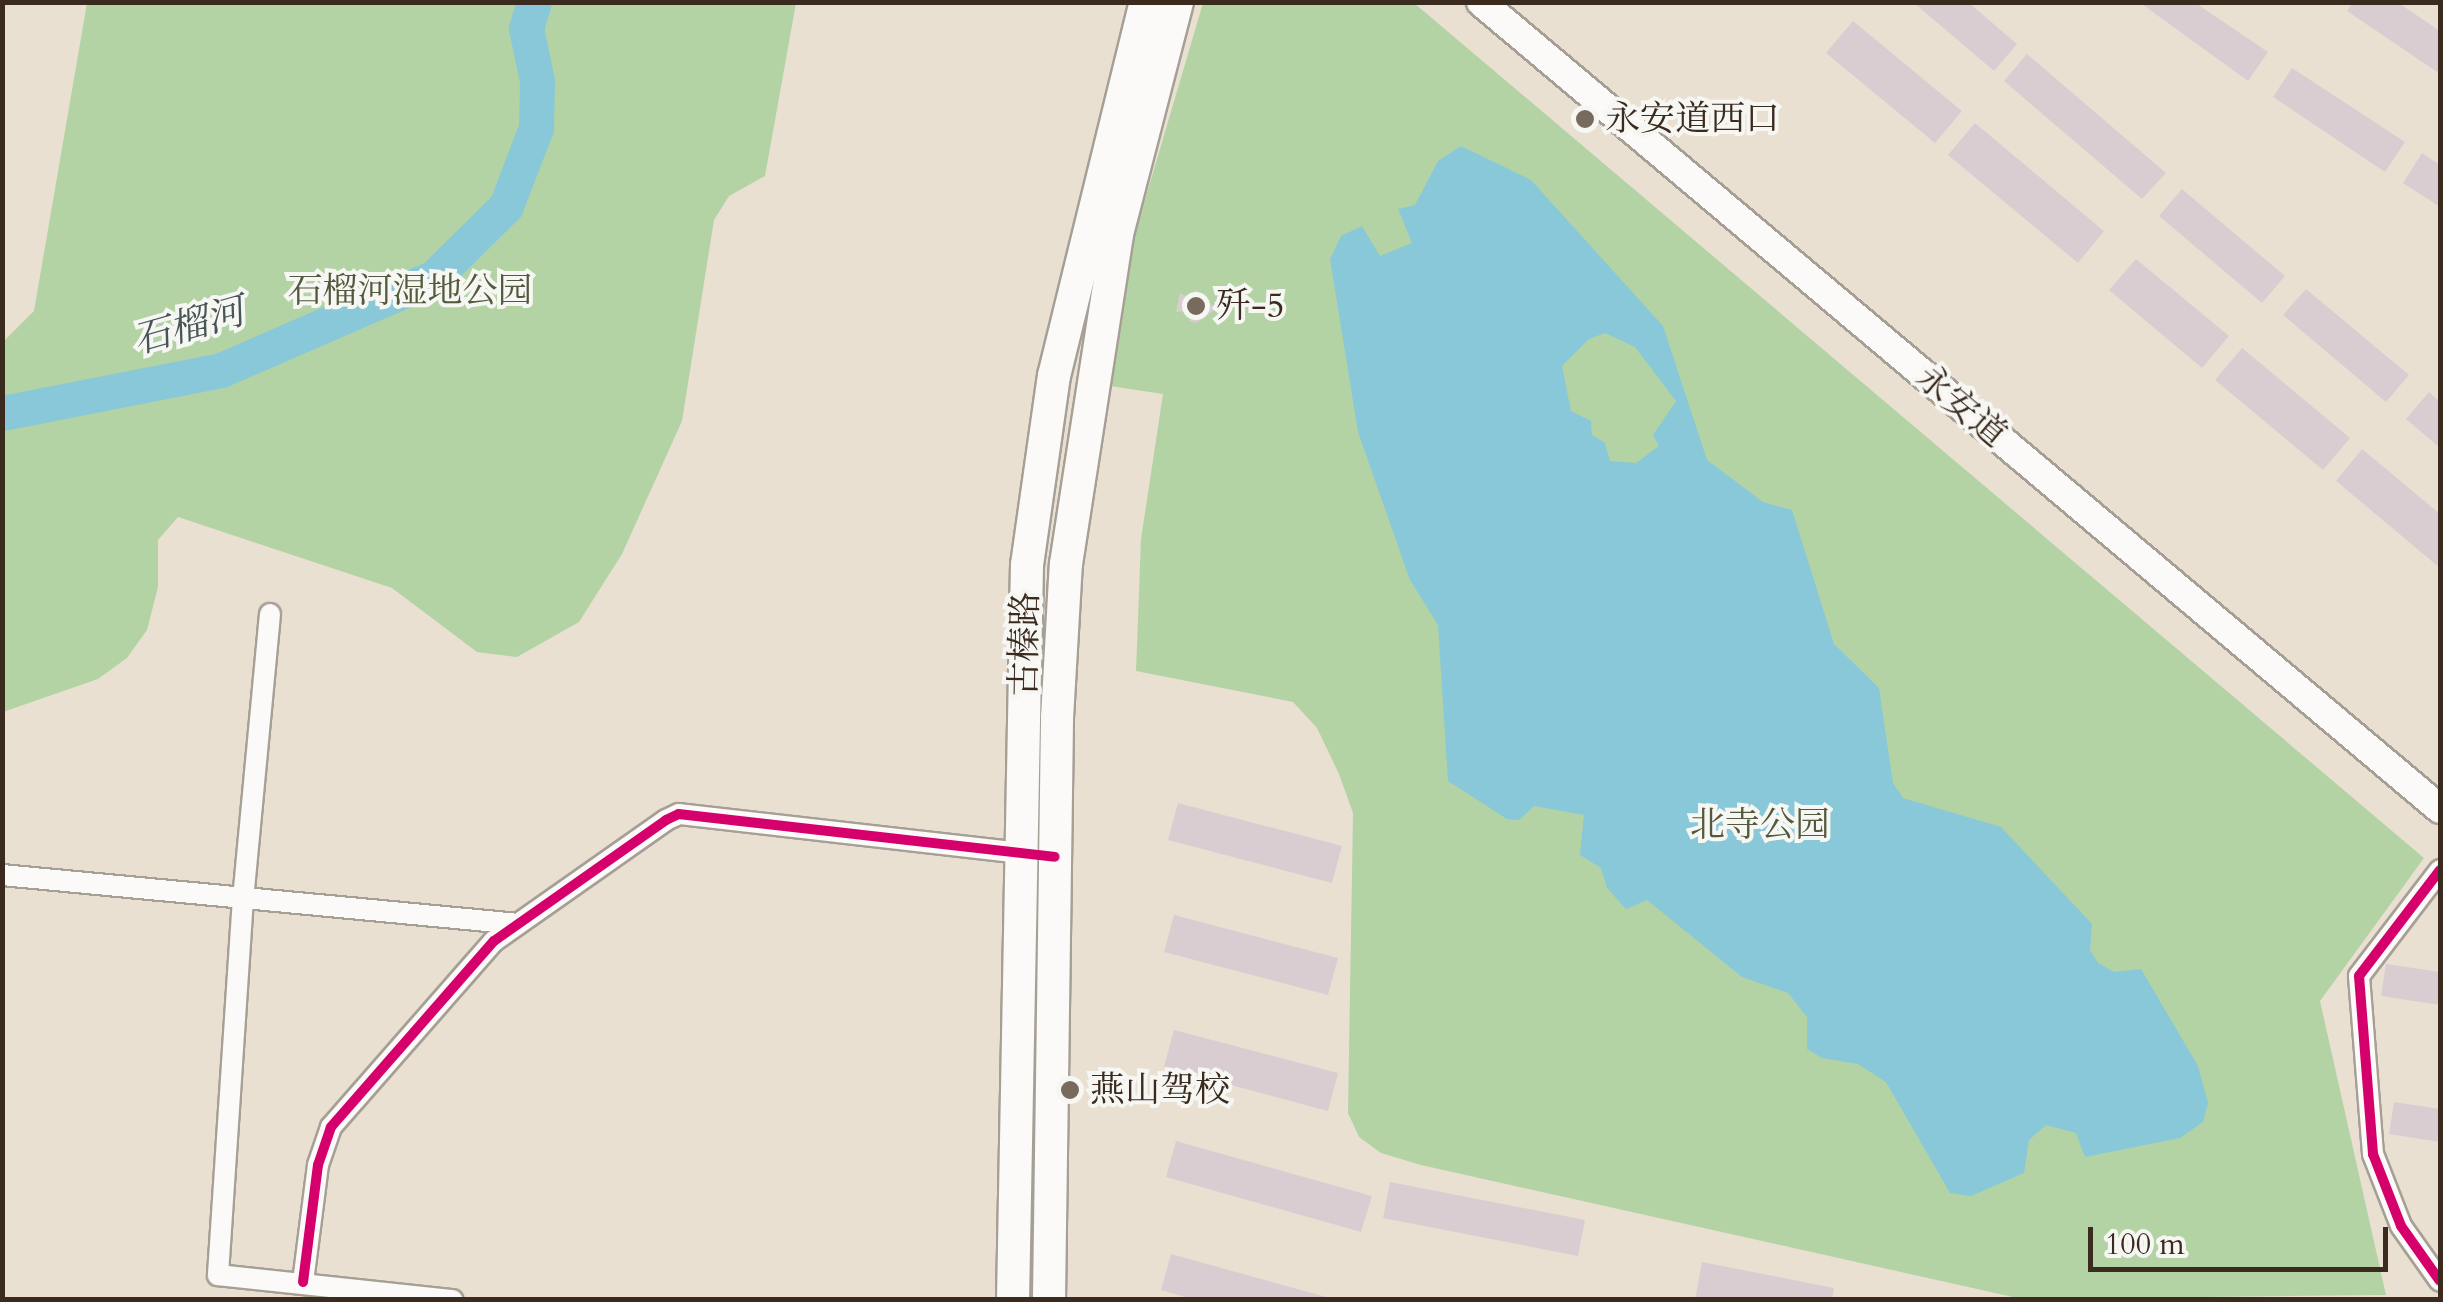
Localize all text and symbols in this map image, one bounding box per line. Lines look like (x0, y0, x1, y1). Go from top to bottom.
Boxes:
place label: 永安道西口 (1605, 98, 1780, 140)
marker: 永安道西口 (1574, 108, 1596, 130)
park label: 石榴河湿地公园 (288, 270, 532, 312)
place label: 歼-5 (1216, 285, 1285, 327)
water label: 石榴河 (128, 289, 250, 365)
marker: 歼-5 (1185, 295, 1207, 317)
street label: 永安道 (1907, 356, 2015, 456)
street label: 古榛路 (1003, 591, 1047, 697)
park label: 北寺公园 (1690, 804, 1830, 846)
place label: 燕山驾校 (1090, 1069, 1230, 1111)
marker: 燕山驾校 (1059, 1079, 1081, 1101)
scale bar (2093, 1207, 2393, 1269)
text: 100 m (2105, 1224, 2185, 1265)

